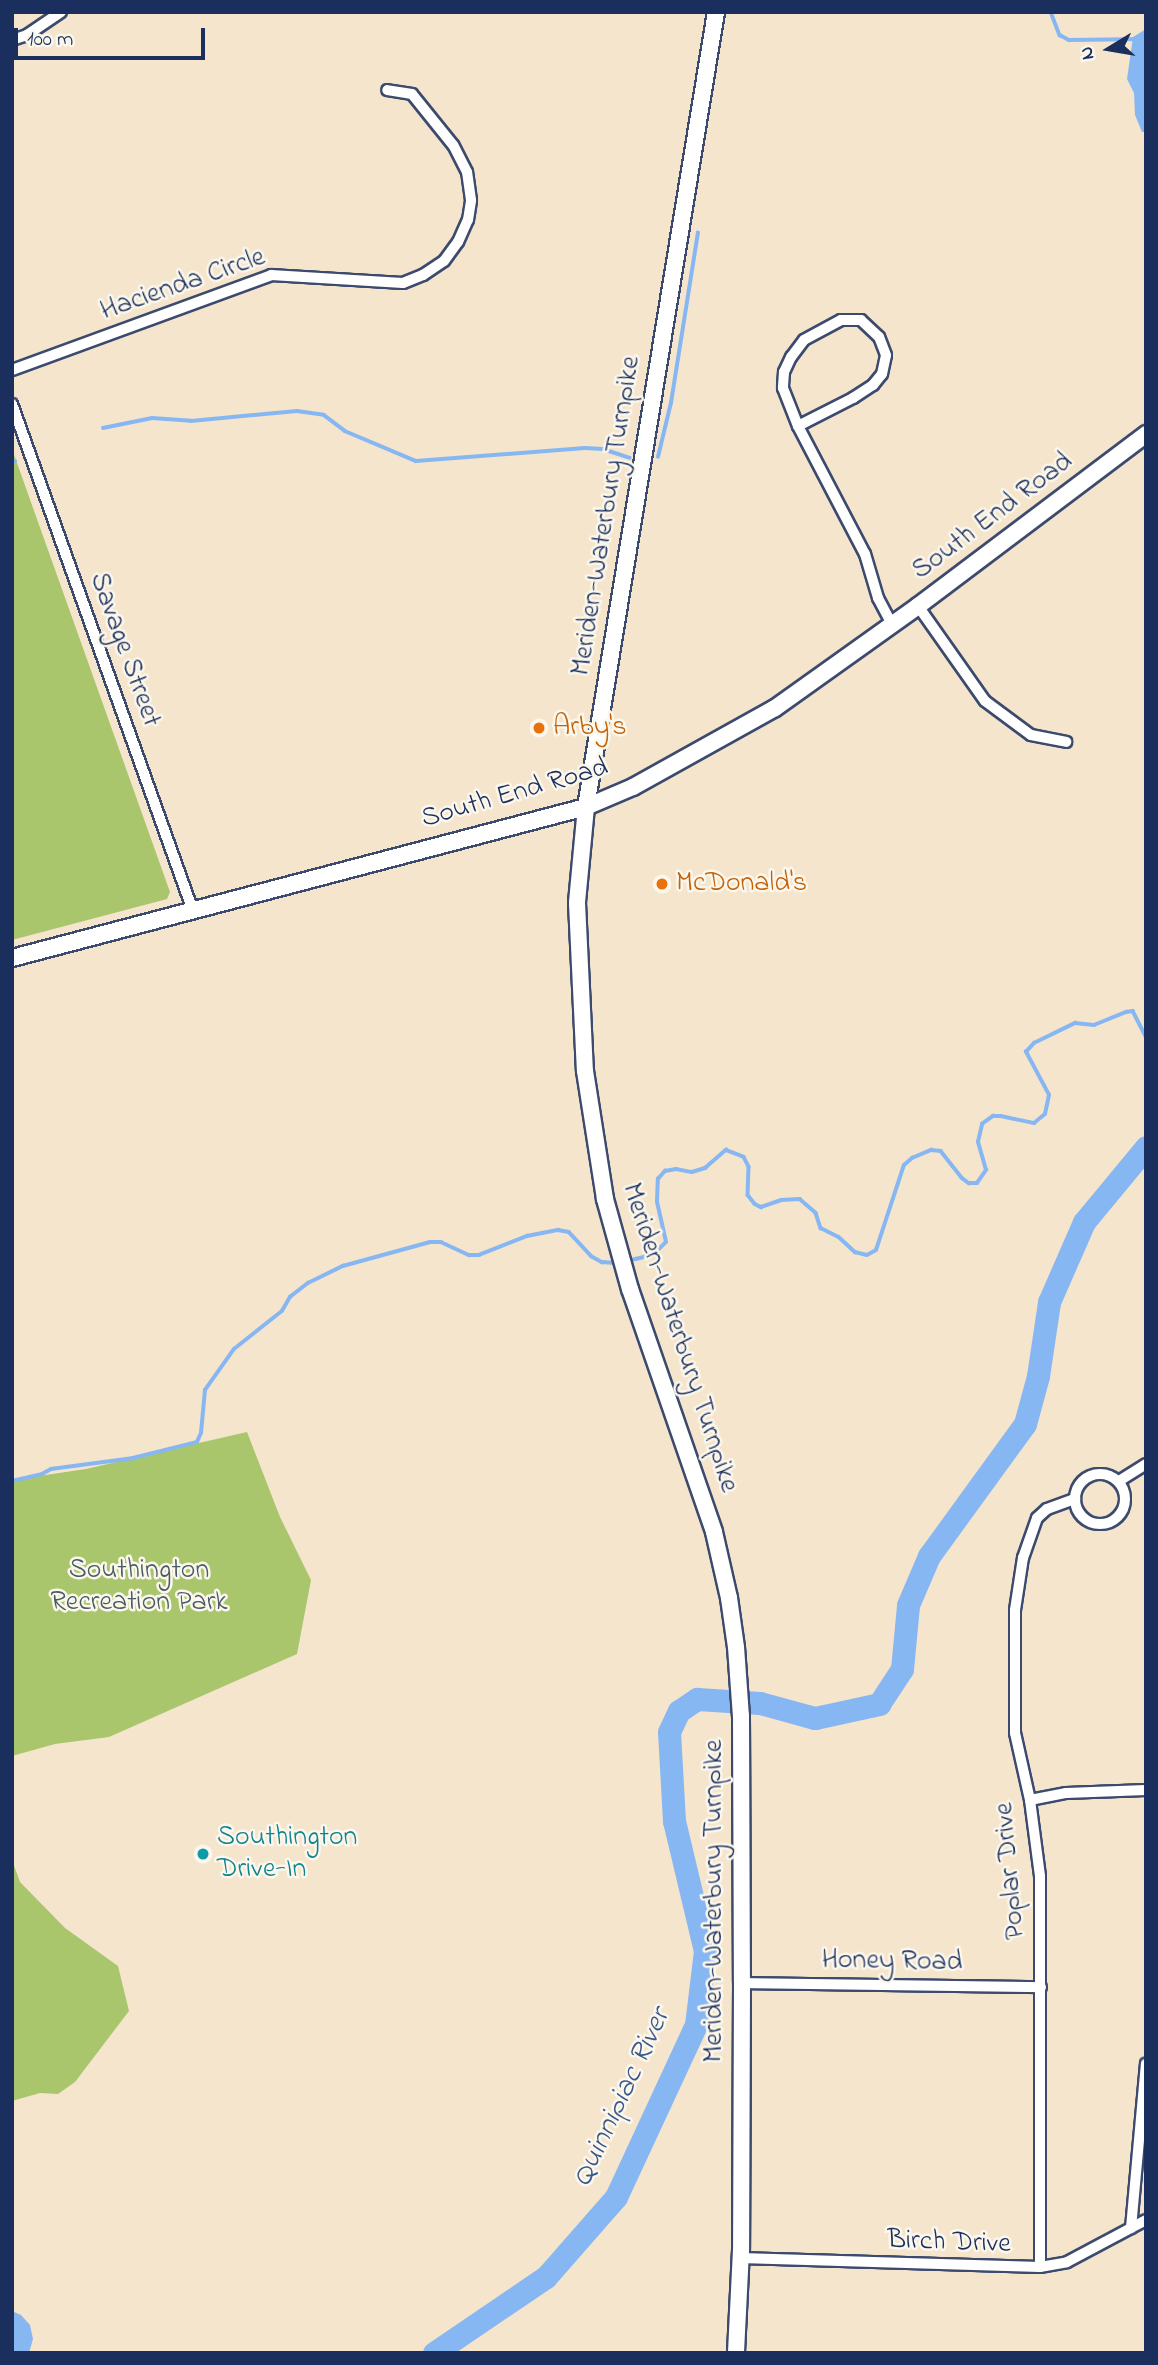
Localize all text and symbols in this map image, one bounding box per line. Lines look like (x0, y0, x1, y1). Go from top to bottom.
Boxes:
scale bar (18, 14, 208, 58)
north arrow (1074, 14, 1144, 84)
text: 100 m (27, 25, 73, 55)
text: N (1073, 44, 1102, 62)
street label: Hacienda Circle (96, 241, 270, 329)
street label: Meriden-Waterbury Turnpike (565, 354, 649, 678)
street label: South End Road (906, 446, 1080, 588)
street label: Savage Street (81, 568, 167, 732)
place label: Arby's (553, 711, 626, 745)
marker: Arby's (531, 720, 547, 736)
street label: South End Road (418, 751, 612, 837)
place label: McDonald's (676, 867, 807, 901)
marker: McDonald's (654, 876, 670, 892)
street label: Meriden-Waterbury Turnpike (613, 1179, 745, 1497)
park label: Southington Recreation Park (50, 1554, 228, 1620)
street label: Meriden-Waterbury Turnpike (698, 1739, 732, 2063)
street label: Poplar Drive (988, 1801, 1034, 1941)
place label: Southington Drive-In (217, 1821, 357, 1887)
marker: Southington Drive-In (195, 1846, 211, 1862)
street label: Honey Road (821, 1944, 963, 1980)
water label: Quinnipiac River (565, 2003, 679, 2193)
street label: Birch Drive (887, 2224, 1011, 2262)

